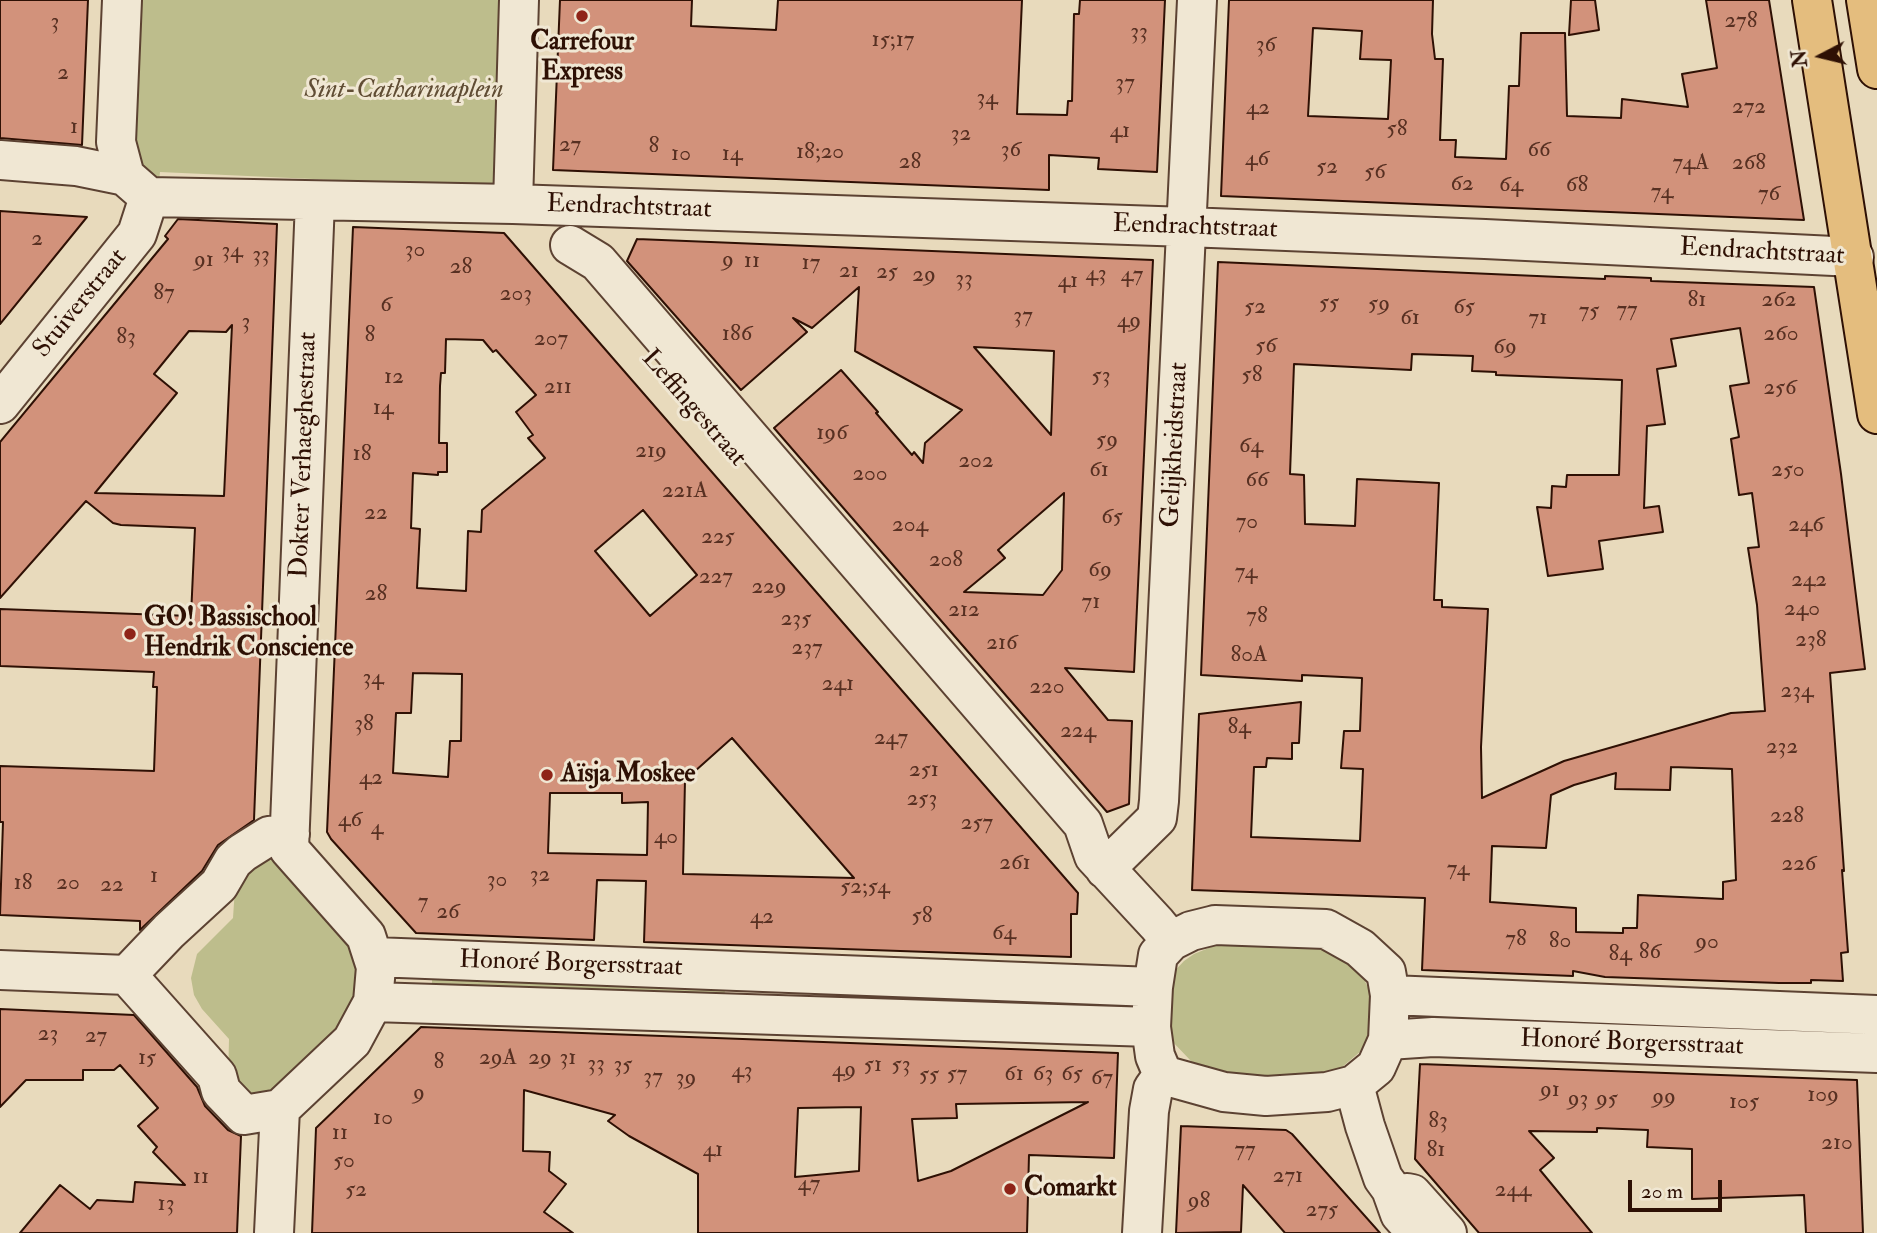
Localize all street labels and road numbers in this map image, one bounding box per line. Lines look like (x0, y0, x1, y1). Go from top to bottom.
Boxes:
street label: Eendrachtstraat (546, 190, 712, 226)
street label: Eendrachtstraat (1112, 210, 1278, 246)
street label: Eendrachtstraat (1679, 233, 1845, 273)
street label: Stuiverstraat (27, 243, 135, 365)
street label: Dokter Verhaeghestraat (285, 331, 325, 579)
street label: Leffingestraat (634, 344, 752, 474)
street label: Gelijkheidstraat (1156, 362, 1196, 528)
street label: Honoré Borgersstraat (459, 946, 683, 984)
street label: Honoré Borgersstraat (1520, 1025, 1744, 1063)

